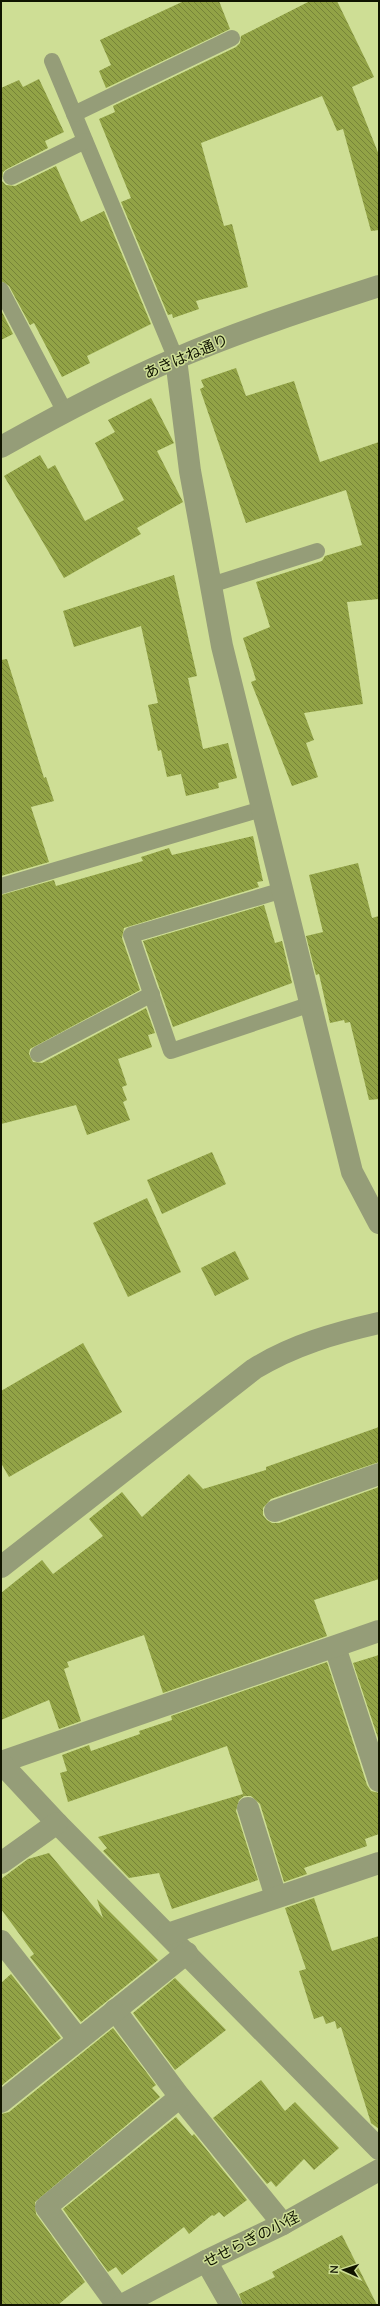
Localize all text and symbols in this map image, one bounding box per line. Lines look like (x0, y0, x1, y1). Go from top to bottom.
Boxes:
street label: あきはね通り (141, 330, 231, 382)
street label: せせらぎの小径 (200, 2207, 302, 2271)
north arrow (324, 2250, 364, 2290)
text: N (327, 2265, 341, 2274)

